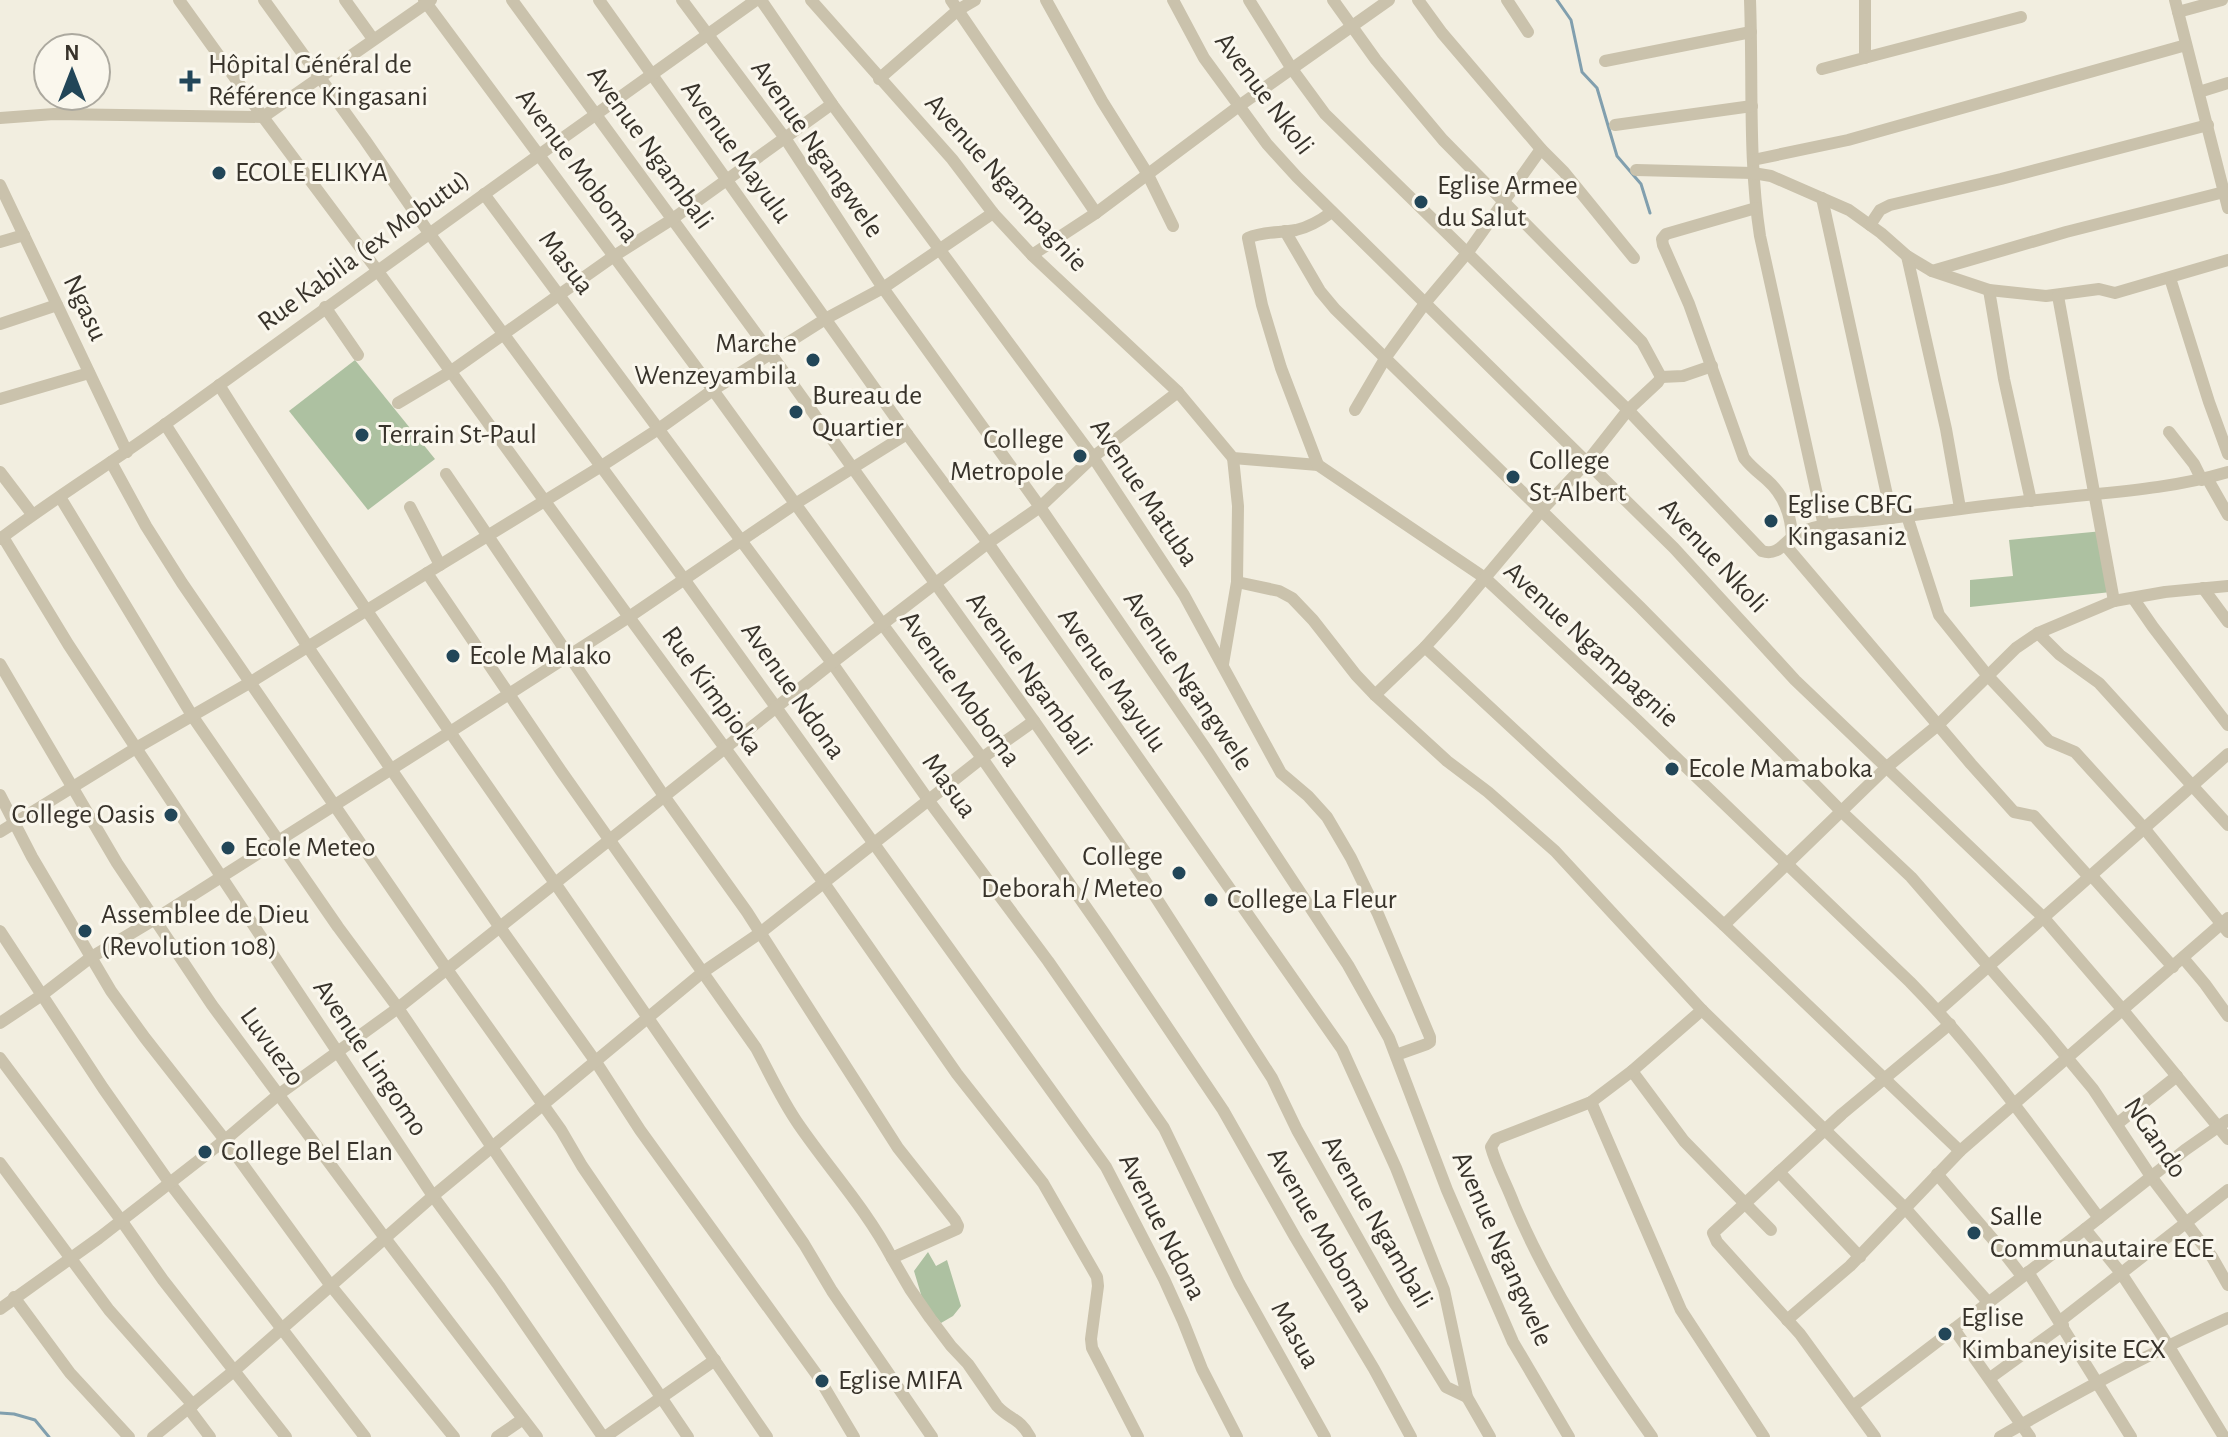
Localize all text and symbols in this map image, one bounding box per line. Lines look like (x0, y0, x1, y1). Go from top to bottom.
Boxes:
street label: Avenue Nkoli (1209, 28, 1319, 160)
north arrow (32, 32, 112, 112)
text: N (64, 42, 80, 64)
place label: Hôpital Général de Référence Kingasani (208, 51, 428, 111)
street label: Avenue Ngangwele (745, 55, 889, 243)
street label: Avenue Ngambali (582, 61, 718, 235)
marker: Hôpital Général de Référence Kingasani (179, 70, 201, 92)
street label: Avenue Mayulu (675, 76, 797, 228)
street label: Avenue Moboma (510, 84, 644, 248)
street label: Avenue Ngampagnie (919, 89, 1093, 277)
place label: ECOLE ELIKYA (235, 159, 388, 187)
marker: ECOLE ELIKYA (210, 164, 228, 182)
street label: Rue Kabila (ex Mobutu) (253, 165, 475, 337)
place label: Eglise Armee du Salut (1437, 172, 1578, 232)
marker: Eglise Armee du Salut (1412, 193, 1430, 211)
street label: Masua (533, 226, 599, 300)
street label: Ngasu (58, 271, 112, 345)
place label: Marche Wenzeyambila (634, 330, 797, 390)
marker: Marche Wenzeyambila (804, 351, 822, 369)
place label: Bureau de Quartier (812, 382, 922, 442)
marker: Bureau de Quartier (787, 403, 805, 421)
street label: Avenue Matuba (1084, 414, 1204, 572)
place label: Terrain St-Paul (378, 421, 537, 449)
marker: Terrain St-Paul (353, 426, 371, 444)
place label: College Metropole (950, 426, 1064, 486)
marker: College Metropole (1071, 447, 1089, 465)
place label: College St-Albert (1529, 447, 1626, 507)
marker: College St-Albert (1504, 468, 1522, 486)
place label: Eglise CBFG Kingasani2 (1787, 491, 1913, 551)
street label: Avenue Nkoli (1653, 493, 1773, 619)
marker: Eglise CBFG Kingasani2 (1762, 512, 1780, 530)
street label: Avenue Ngampagnie (1498, 557, 1684, 733)
street label: Avenue Ngangwele (1118, 586, 1258, 776)
street label: Avenue Ngambali (961, 587, 1097, 761)
street label: Avenue Mayulu (1052, 603, 1172, 757)
street label: Avenue Moboma (894, 606, 1026, 772)
street label: Avenue Ndona (736, 617, 850, 765)
street label: Rue Kimpioka (656, 622, 768, 760)
place label: Ecole Malako (469, 642, 611, 670)
marker: Ecole Malako (444, 647, 462, 665)
street label: Masua (916, 749, 982, 824)
place label: Ecole Mamaboka (1688, 755, 1873, 783)
marker: Ecole Mamaboka (1663, 760, 1681, 778)
place label: College Oasis (11, 801, 155, 829)
marker: College Oasis (162, 806, 180, 824)
place label: Ecole Meteo (244, 834, 375, 862)
marker: Ecole Meteo (219, 839, 237, 857)
place label: College Deborah / Meteo (981, 843, 1163, 903)
marker: College Deborah / Meteo (1170, 864, 1188, 882)
place label: College La Fleur (1227, 886, 1397, 914)
marker: College La Fleur (1202, 891, 1220, 909)
place label: Assemblee de Dieu (Revolution 108) (101, 901, 309, 961)
marker: Assemblee de Dieu (Revolution 108) (76, 922, 94, 940)
street label: Avenue Lingomo (307, 975, 433, 1141)
street label: Luvuezo (234, 1003, 310, 1091)
street label: NGando (2118, 1093, 2192, 1183)
street label: Avenue Ngambali (1316, 1131, 1438, 1313)
place label: College Bel Elan (221, 1138, 393, 1166)
marker: College Bel Elan (196, 1143, 214, 1161)
street label: Avenue Moboma (1262, 1143, 1378, 1317)
street label: Avenue Ngangwele (1447, 1147, 1557, 1351)
street label: Avenue Ndona (1113, 1149, 1211, 1305)
place label: Salle Communautaire ECE (1990, 1203, 2214, 1263)
marker: Salle Communautaire ECE (1965, 1224, 1983, 1242)
street label: Masua (1265, 1297, 1325, 1373)
place label: Eglise Kimbaneyisite ECX (1961, 1304, 2166, 1364)
marker: Eglise Kimbaneyisite ECX (1936, 1325, 1954, 1343)
place label: Eglise MIFA (838, 1367, 963, 1395)
marker: Eglise MIFA (813, 1372, 831, 1390)

